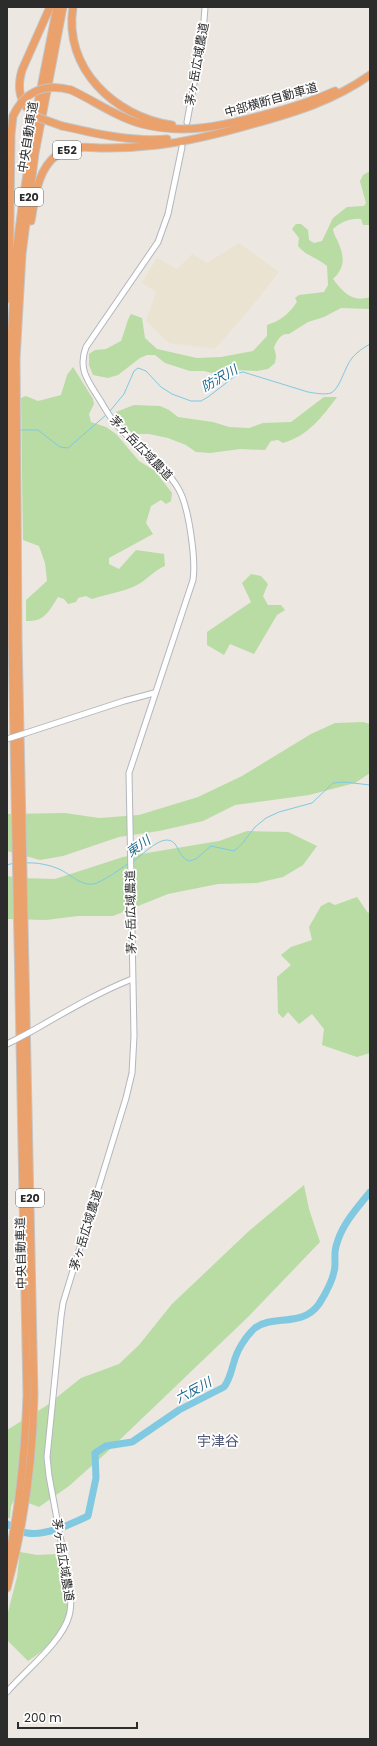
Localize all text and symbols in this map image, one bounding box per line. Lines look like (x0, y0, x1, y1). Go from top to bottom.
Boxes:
street label: 茅ヶ岳広域農道 (181, 21, 212, 107)
street label: 中部横断自動車道 (222, 78, 319, 121)
street label: 中央自動車道 (13, 100, 42, 174)
road number: E52 (53, 141, 81, 159)
road number: E20 (15, 188, 43, 206)
water label: 防沢川 (198, 359, 243, 396)
street label: 茅ヶ岳広域農道 (106, 412, 177, 484)
water label: 東川 (122, 830, 156, 862)
street label: 茅ヶ岳広域農道 (121, 870, 140, 954)
street label: 茅ヶ岳広域農道 (65, 1187, 106, 1273)
road number: E20 (16, 1189, 44, 1207)
street label: 中央自動車道 (11, 1217, 30, 1289)
water label: 六反川 (172, 1372, 217, 1408)
district label: 宇津谷 (197, 1431, 239, 1451)
street label: 茅ヶ岳広域農道 (49, 1517, 78, 1603)
scale bar (18, 1704, 137, 1730)
text: 200 m (24, 1709, 62, 1726)

